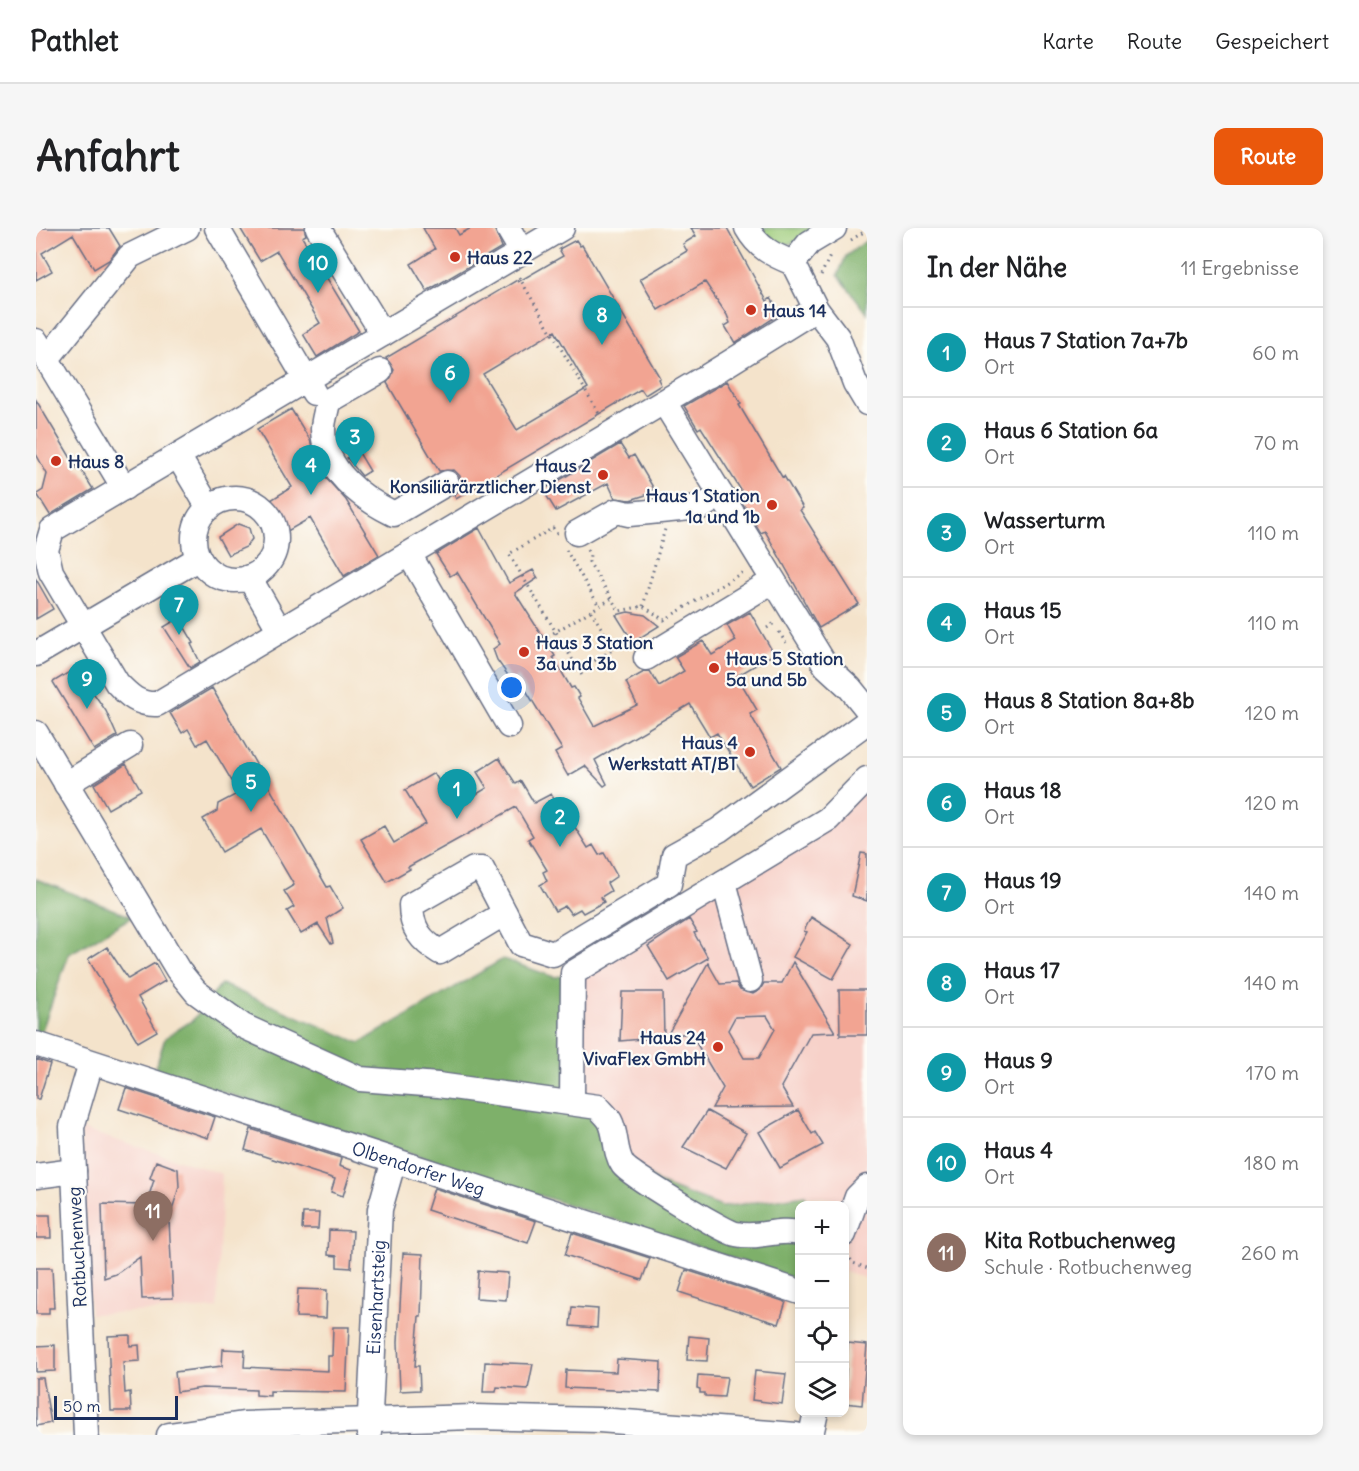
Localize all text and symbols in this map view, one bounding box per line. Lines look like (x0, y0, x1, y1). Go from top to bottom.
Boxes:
text: Pathlet (30, 23, 119, 59)
text: Karte (1042, 28, 1094, 55)
text: Route (1127, 28, 1182, 55)
text: Gespeichert (1215, 28, 1329, 55)
button: Route (1214, 128, 1323, 185)
text: Anfahrt (36, 130, 180, 182)
pin: 10 (298, 244, 338, 293)
place label: Haus 22 (467, 246, 533, 269)
marker: Haus 22 (448, 250, 462, 264)
text: In der Nähe (927, 251, 1067, 284)
text: 11 Ergebnisse (1181, 255, 1299, 280)
pin: 8 (582, 296, 622, 345)
place label: Haus 14 (763, 299, 827, 322)
marker: Haus 14 (744, 303, 758, 317)
text: Haus 7 Station 7a+7b (984, 326, 1188, 354)
text: 1 (943, 340, 950, 365)
text: 60 m (1252, 340, 1299, 365)
pin: 6 (430, 354, 470, 403)
text: Ort (984, 354, 1014, 379)
text: Haus 6 Station 6a (984, 416, 1158, 444)
pin: 3 (336, 418, 374, 467)
text: 2 (941, 430, 952, 455)
text: 70 m (1254, 430, 1299, 455)
text: Ort (984, 444, 1014, 469)
pin: 4 (292, 446, 330, 495)
place label: Haus 8 (68, 450, 124, 473)
marker: Haus 8 (49, 454, 63, 468)
place label: Haus 2 Konsiliärärztlicher Dienst (389, 454, 592, 498)
marker: Haus 2 Konsiliärärztlicher Dienst (596, 468, 610, 482)
place label: Haus 1 Station 1a und 1b (646, 484, 761, 528)
marker: Haus 1 Station 1a und 1b (765, 498, 779, 512)
text: Wasserturm (984, 506, 1105, 534)
text: 3 (941, 520, 952, 545)
text: 110 m (1248, 520, 1299, 545)
text: Ort (984, 534, 1014, 559)
pin: 7 (160, 586, 198, 635)
text: Haus 15 (984, 596, 1062, 624)
text: 4 (941, 610, 952, 635)
text: 110 m (1248, 610, 1299, 635)
text: Ort (984, 624, 1014, 649)
place label: Haus 3 Station 3a und 3b (536, 631, 654, 675)
marker: Haus 3 Station 3a und 3b (517, 645, 531, 659)
place label: Haus 5 Station 5a und 5b (726, 647, 844, 691)
pin: 9 (68, 660, 106, 709)
marker: Haus 5 Station 5a und 5b (707, 661, 721, 675)
your location (497, 673, 526, 702)
text: Haus 8 Station 8a+8b (984, 686, 1194, 714)
text: 5 (941, 700, 952, 725)
text: 120 m (1245, 700, 1299, 725)
text: Ort (984, 714, 1014, 739)
place label: Haus 4 Werkstatt AT/BT (608, 731, 739, 775)
marker: Haus 4 Werkstatt AT/BT (743, 745, 757, 759)
pin: 5 (232, 762, 270, 812)
pin: 1 (438, 770, 476, 819)
text: Haus 18 (984, 776, 1062, 804)
text: 6 (941, 790, 952, 815)
text: 120 m (1245, 790, 1299, 815)
pin: 2 (540, 798, 580, 847)
text: Ort (984, 804, 1014, 829)
text: Haus 19 (984, 866, 1062, 894)
text: 7 (942, 880, 951, 905)
text: 140 m (1244, 880, 1299, 905)
text: Ort (984, 894, 1014, 919)
text: Haus 17 (984, 956, 1060, 984)
text: 8 (941, 970, 952, 995)
text: 140 m (1244, 970, 1299, 995)
text: Ort (984, 984, 1014, 1009)
place label: Haus 24 VivaFlex GmbH (583, 1026, 707, 1070)
marker: Haus 24 VivaFlex GmbH (711, 1040, 725, 1054)
text: Haus 9 (984, 1046, 1053, 1074)
text: 9 (941, 1060, 952, 1085)
text: 170 m (1246, 1060, 1299, 1085)
text: Ort (984, 1074, 1014, 1099)
street label: Olbendorfer Weg (349, 1136, 488, 1200)
text: Haus 4 (984, 1136, 1053, 1164)
text: 10 (936, 1150, 957, 1175)
text: 180 m (1244, 1150, 1299, 1175)
text: Ort (984, 1164, 1014, 1189)
street label: Rotbuchenweg (62, 1186, 92, 1308)
pin: 11 (134, 1192, 172, 1241)
map controls (795, 1201, 849, 1417)
button: + (795, 1201, 849, 1255)
text: Kita Rotbuchenweg (984, 1226, 1176, 1254)
street label: Eisenhartsteig (361, 1239, 390, 1355)
text: 11 (939, 1240, 954, 1265)
text: 260 m (1241, 1240, 1299, 1265)
text: Schule · Rotbuchenweg (984, 1254, 1192, 1279)
button: − (795, 1255, 849, 1309)
button: locate (795, 1309, 849, 1363)
button: layers (795, 1363, 849, 1417)
scale bar (54, 1393, 178, 1420)
text: 50 m (63, 1396, 101, 1416)

